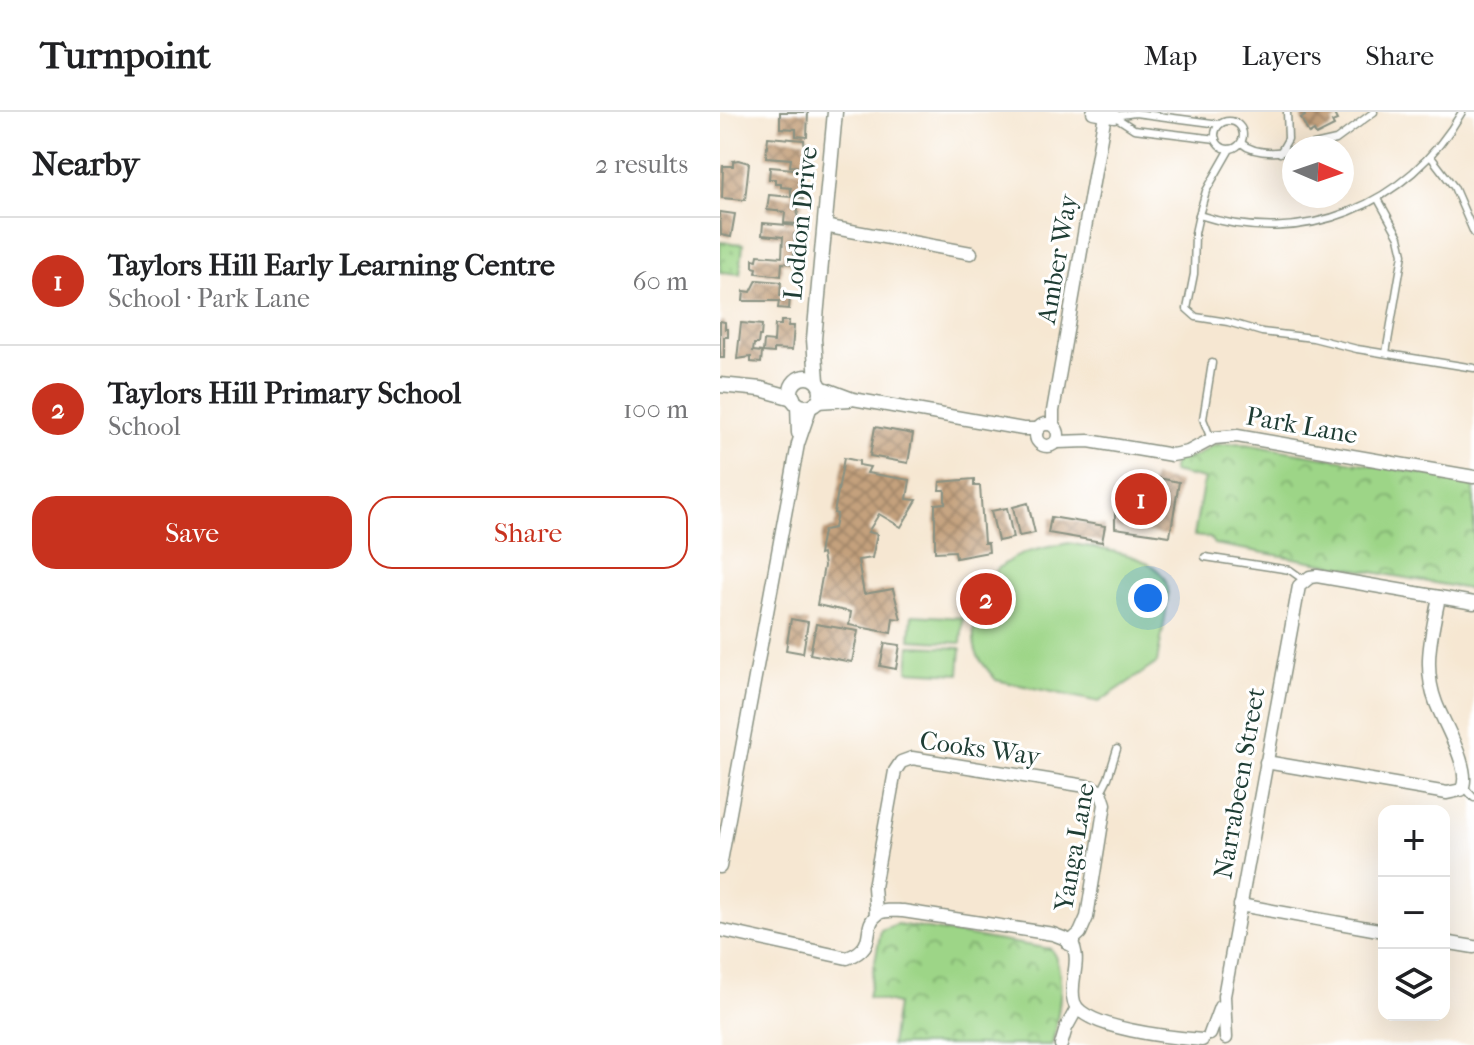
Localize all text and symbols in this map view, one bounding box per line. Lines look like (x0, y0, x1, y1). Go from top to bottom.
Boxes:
text: Turnpoint (40, 33, 211, 78)
text: Map (1144, 39, 1197, 72)
text: Layers (1241, 39, 1321, 72)
text: Share (1365, 39, 1434, 72)
north arrow (1282, 136, 1354, 208)
text: Nearby (32, 144, 139, 184)
street label: Loddon Drive (777, 144, 824, 302)
text: 2 results (595, 149, 688, 180)
street label: Amber Way (1031, 191, 1084, 327)
text: Taylors Hill Early Learning Centre (108, 248, 555, 283)
text: 1 (53, 266, 63, 297)
text: 60 m (632, 266, 688, 297)
text: School · Park Lane (108, 283, 310, 314)
text: Taylors Hill Primary School (108, 376, 461, 411)
text: 2 (51, 394, 65, 425)
text: 100 m (623, 394, 688, 425)
street label: Park Lane (1244, 400, 1360, 451)
text: School (108, 411, 181, 442)
pin: 1 (1115, 469, 1167, 529)
button: Save (32, 496, 352, 569)
button: Share (368, 496, 688, 569)
pin: 2 (960, 569, 1012, 629)
your location (1128, 578, 1168, 618)
street label: Narrabeen Street (1207, 684, 1272, 881)
street label: Cooks Way (918, 725, 1043, 772)
street label: Yanga Lane (1048, 780, 1101, 915)
map controls (1378, 805, 1450, 1021)
button: + (1378, 805, 1450, 877)
button: − (1378, 877, 1450, 949)
button: layers (1378, 949, 1450, 1021)

